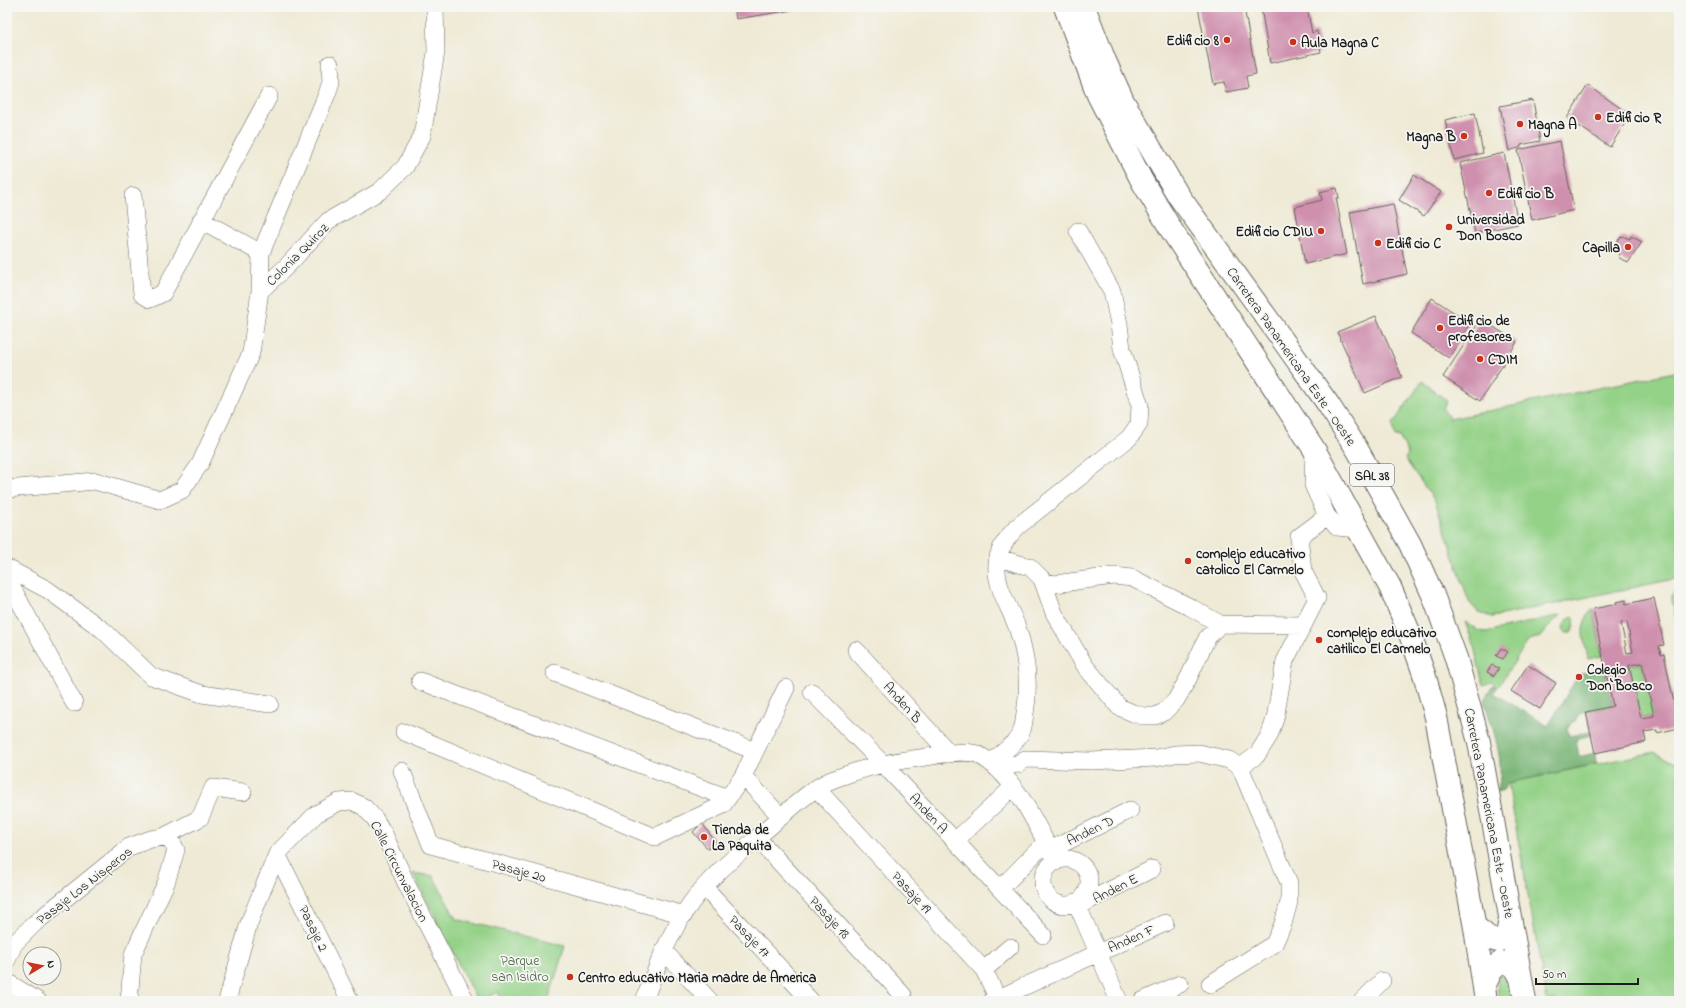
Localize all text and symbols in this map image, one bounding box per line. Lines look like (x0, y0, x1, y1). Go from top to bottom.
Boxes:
place label: Edificio 8 (1166, 31, 1220, 52)
place label: Aula Magna C (1301, 33, 1379, 56)
marker: Edificio 8 (1222, 35, 1232, 45)
marker: Aula Magna C (1288, 37, 1298, 47)
place label: Edificio R (1606, 108, 1662, 129)
marker: Edificio R (1593, 112, 1603, 122)
place label: Magna A (1528, 115, 1577, 138)
marker: Magna A (1515, 119, 1525, 129)
place label: Magna B (1406, 127, 1457, 150)
marker: Magna B (1459, 131, 1469, 141)
place label: Edificio B (1497, 184, 1554, 205)
marker: Edificio B (1484, 188, 1494, 198)
place label: Universidad Don Bosco (1456, 210, 1525, 247)
street label: Colonia Quiroz (262, 219, 334, 291)
place label: Edificio CDIU (1235, 222, 1313, 243)
marker: Universidad Don Bosco (1444, 222, 1454, 232)
marker: Edificio CDIU (1316, 226, 1326, 236)
place label: Edificio C (1386, 234, 1441, 255)
marker: Edificio C (1373, 238, 1383, 248)
place label: Capilla (1582, 238, 1620, 259)
marker: Capilla (1623, 242, 1633, 252)
street label: Carretera Panamericana Este - Oeste (1221, 263, 1361, 451)
place label: Edificio de profesores (1448, 311, 1512, 348)
marker: Edificio de profesores (1435, 323, 1445, 333)
place label: CDIM (1488, 350, 1518, 371)
marker: CDIM (1475, 354, 1485, 364)
road number: SAL 38 (1350, 464, 1394, 486)
place label: complejo educativo catolico El Carmelo (1196, 544, 1306, 581)
marker: complejo educativo catolico El Carmelo (1183, 556, 1193, 566)
place label: complejo educativo catilico El Carmelo (1327, 623, 1437, 660)
marker: complejo educativo catilico El Carmelo (1314, 635, 1324, 645)
place label: Colegio Don Bosco (1586, 660, 1652, 697)
marker: Colegio Don Bosco (1574, 672, 1584, 682)
street label: Anden B (878, 678, 926, 728)
street label: Carretera Panamericana Este - Oeste (1458, 706, 1519, 921)
street label: Anden A (904, 789, 952, 839)
street label: Anden D (1063, 811, 1118, 852)
street label: Calle Circunvalacion (364, 817, 433, 926)
place label: Tienda de La Paquita (712, 820, 772, 857)
marker: Tienda de La Paquita (699, 832, 709, 842)
street label: Pasaje Los Nisperos (32, 842, 137, 930)
street label: Pasaje 20 (489, 854, 548, 889)
street label: Pasaje 19 (886, 867, 936, 919)
street label: Anden E (1089, 869, 1142, 910)
street label: Pasaje 18 (804, 892, 854, 944)
street label: Pasaje 2 (292, 902, 333, 955)
street label: Pasaje 17 (723, 911, 775, 963)
street label: Anden F (1105, 920, 1158, 959)
north arrow (22, 946, 62, 986)
park label: Parque san Isidro (491, 951, 549, 988)
text: N (42, 959, 59, 969)
scale bar (1536, 960, 1638, 986)
text: 50 m (1542, 966, 1566, 984)
place label: Centro educativo Maria madre de America (578, 968, 817, 989)
marker: Centro educativo Maria madre de America (565, 972, 575, 982)

